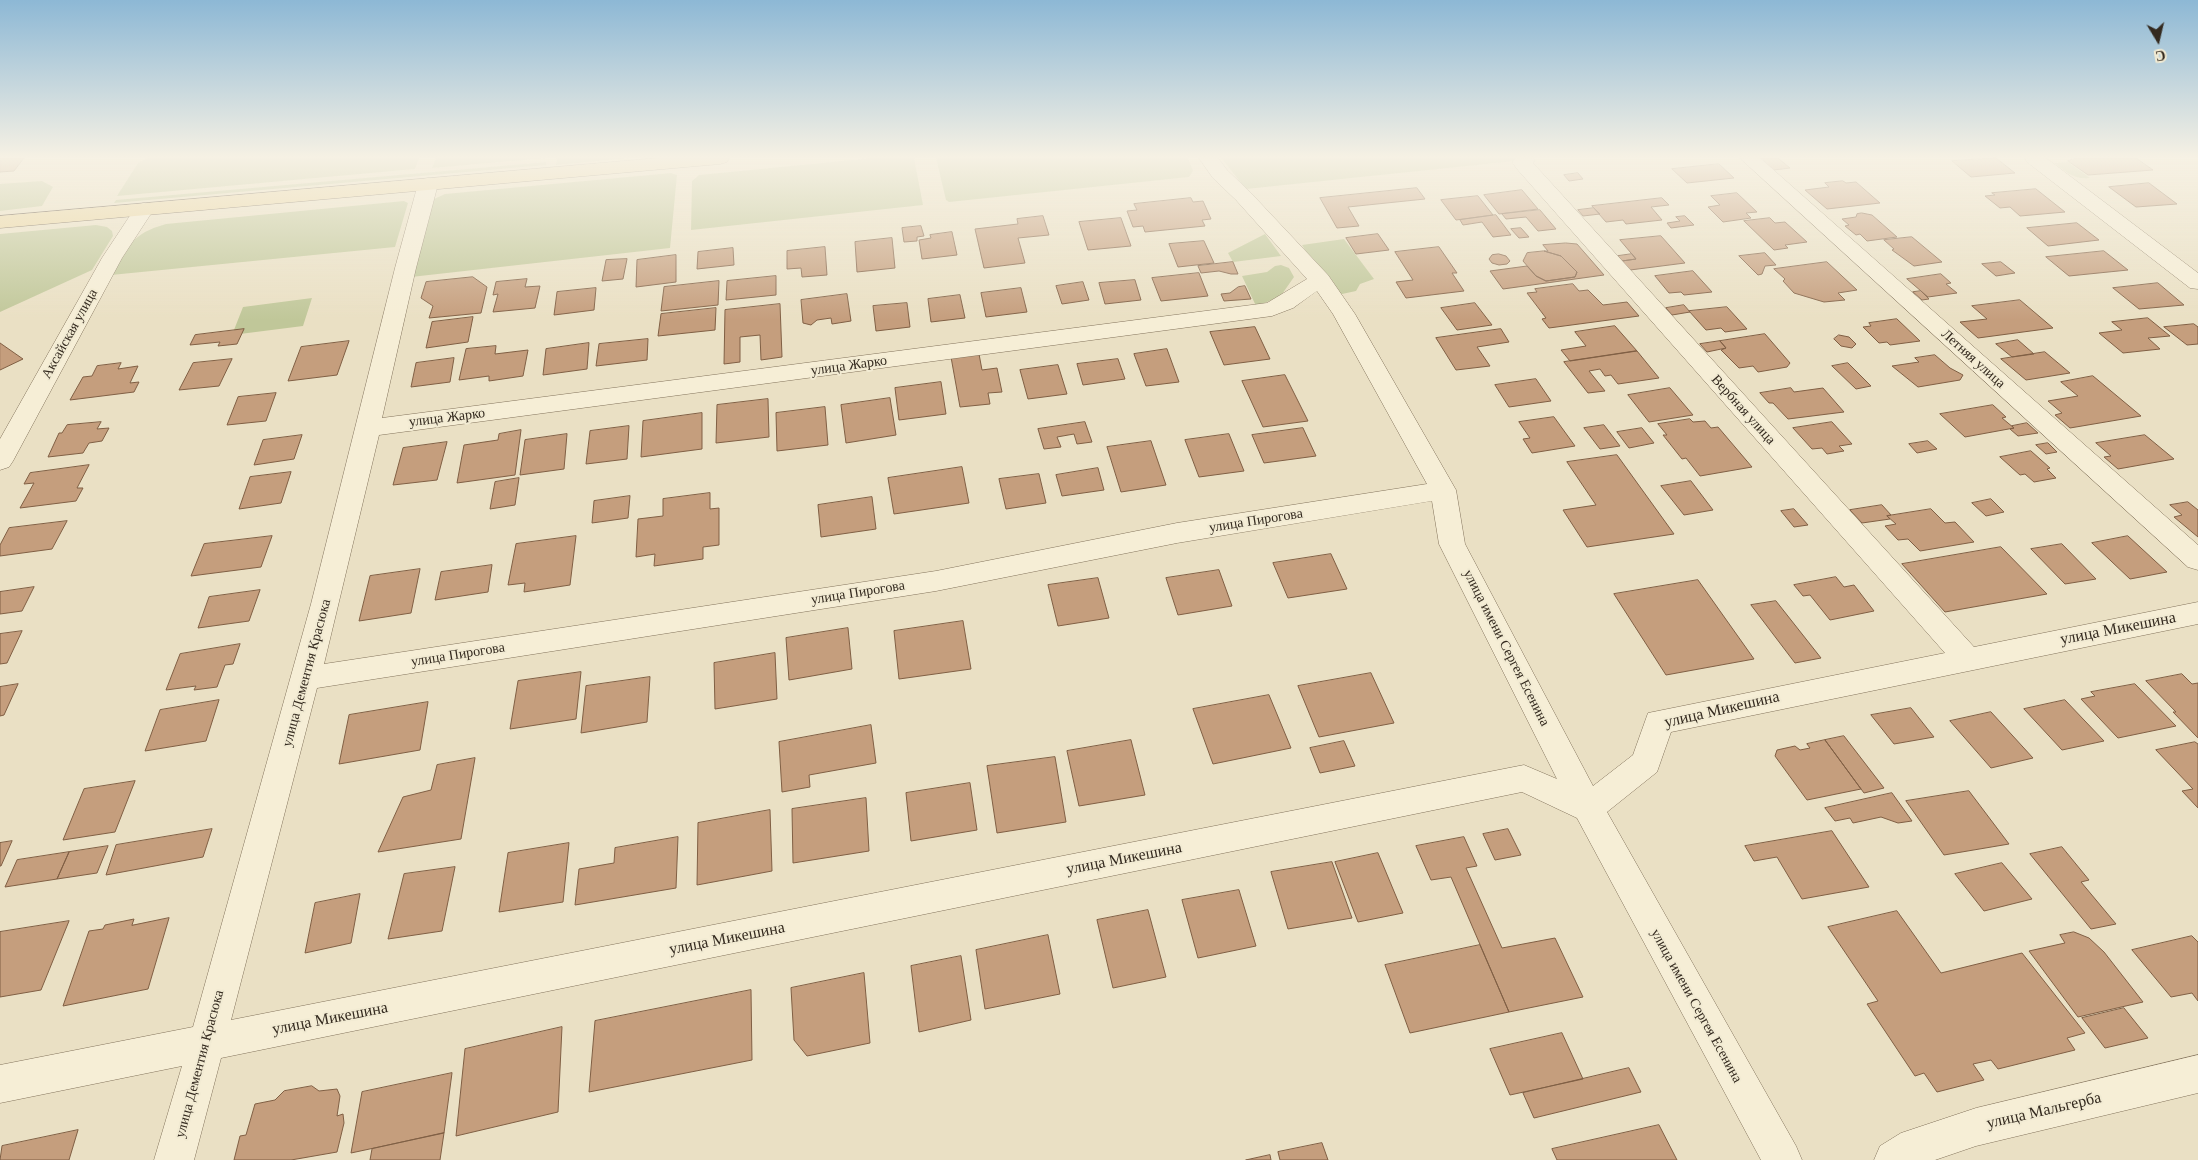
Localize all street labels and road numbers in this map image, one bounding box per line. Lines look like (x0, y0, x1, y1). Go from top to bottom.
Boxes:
street label: Аксайская улица (38, 286, 102, 382)
street label: Летняя улица (1938, 326, 2008, 392)
street label: улица Жарко (810, 352, 888, 380)
street label: Вербная улица (1707, 372, 1779, 448)
street label: улица Жарко (408, 405, 486, 431)
street label: улица Пирогова (1208, 505, 1304, 537)
street label: улица имени Сергея Есенина (1459, 567, 1553, 729)
street label: улица Пирогова (810, 577, 906, 609)
street label: улица Дементия Красюка (279, 597, 335, 749)
street label: улица Микешина (2059, 608, 2177, 650)
street label: улица Пирогова (410, 639, 506, 671)
street label: улица Микешина (1663, 687, 1781, 733)
street label: улица Микешина (1065, 838, 1183, 880)
street label: улица Микешина (668, 918, 786, 960)
street label: улица имени Сергея Есенина (1647, 926, 1745, 1086)
street label: улица Дементия Красюка (172, 988, 228, 1140)
street label: улица Микешина (271, 998, 389, 1040)
street label: улица Мальгерба (1985, 1088, 2103, 1134)

